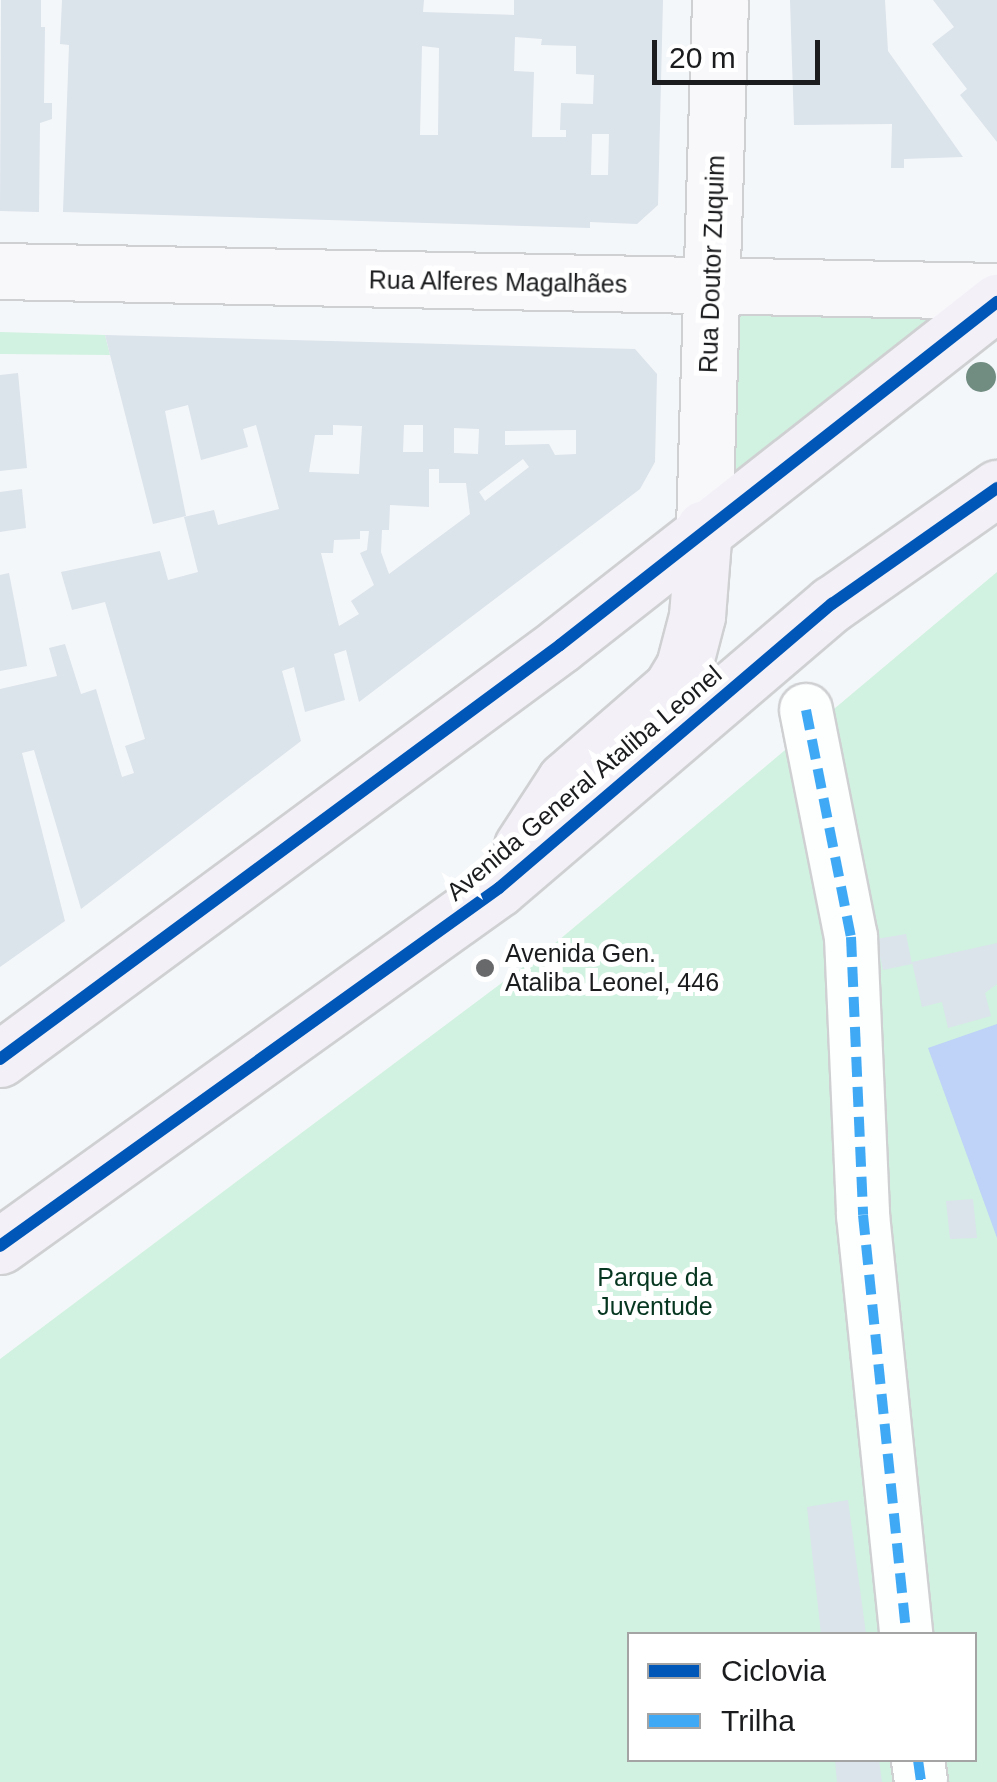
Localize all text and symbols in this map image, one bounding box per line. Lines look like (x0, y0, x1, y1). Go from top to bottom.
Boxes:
scale bar (657, 20, 824, 82)
text: 20 m (669, 41, 736, 74)
street label: Rua Doutor Zuquim (693, 154, 731, 374)
street label: Rua Alferes Magalhães (368, 265, 628, 299)
street label: Avenida General Ataliba Leonel (440, 659, 728, 907)
place label: Avenida Gen. Ataliba Leonel, 446 (505, 939, 719, 998)
marker: Avenida Gen. Ataliba Leonel, 446 (474, 957, 496, 979)
park label: Parque da Juventude (597, 1263, 713, 1322)
legend (627, 1632, 977, 1762)
text: Ciclovia (721, 1654, 826, 1687)
text: Trilha (721, 1704, 795, 1737)

